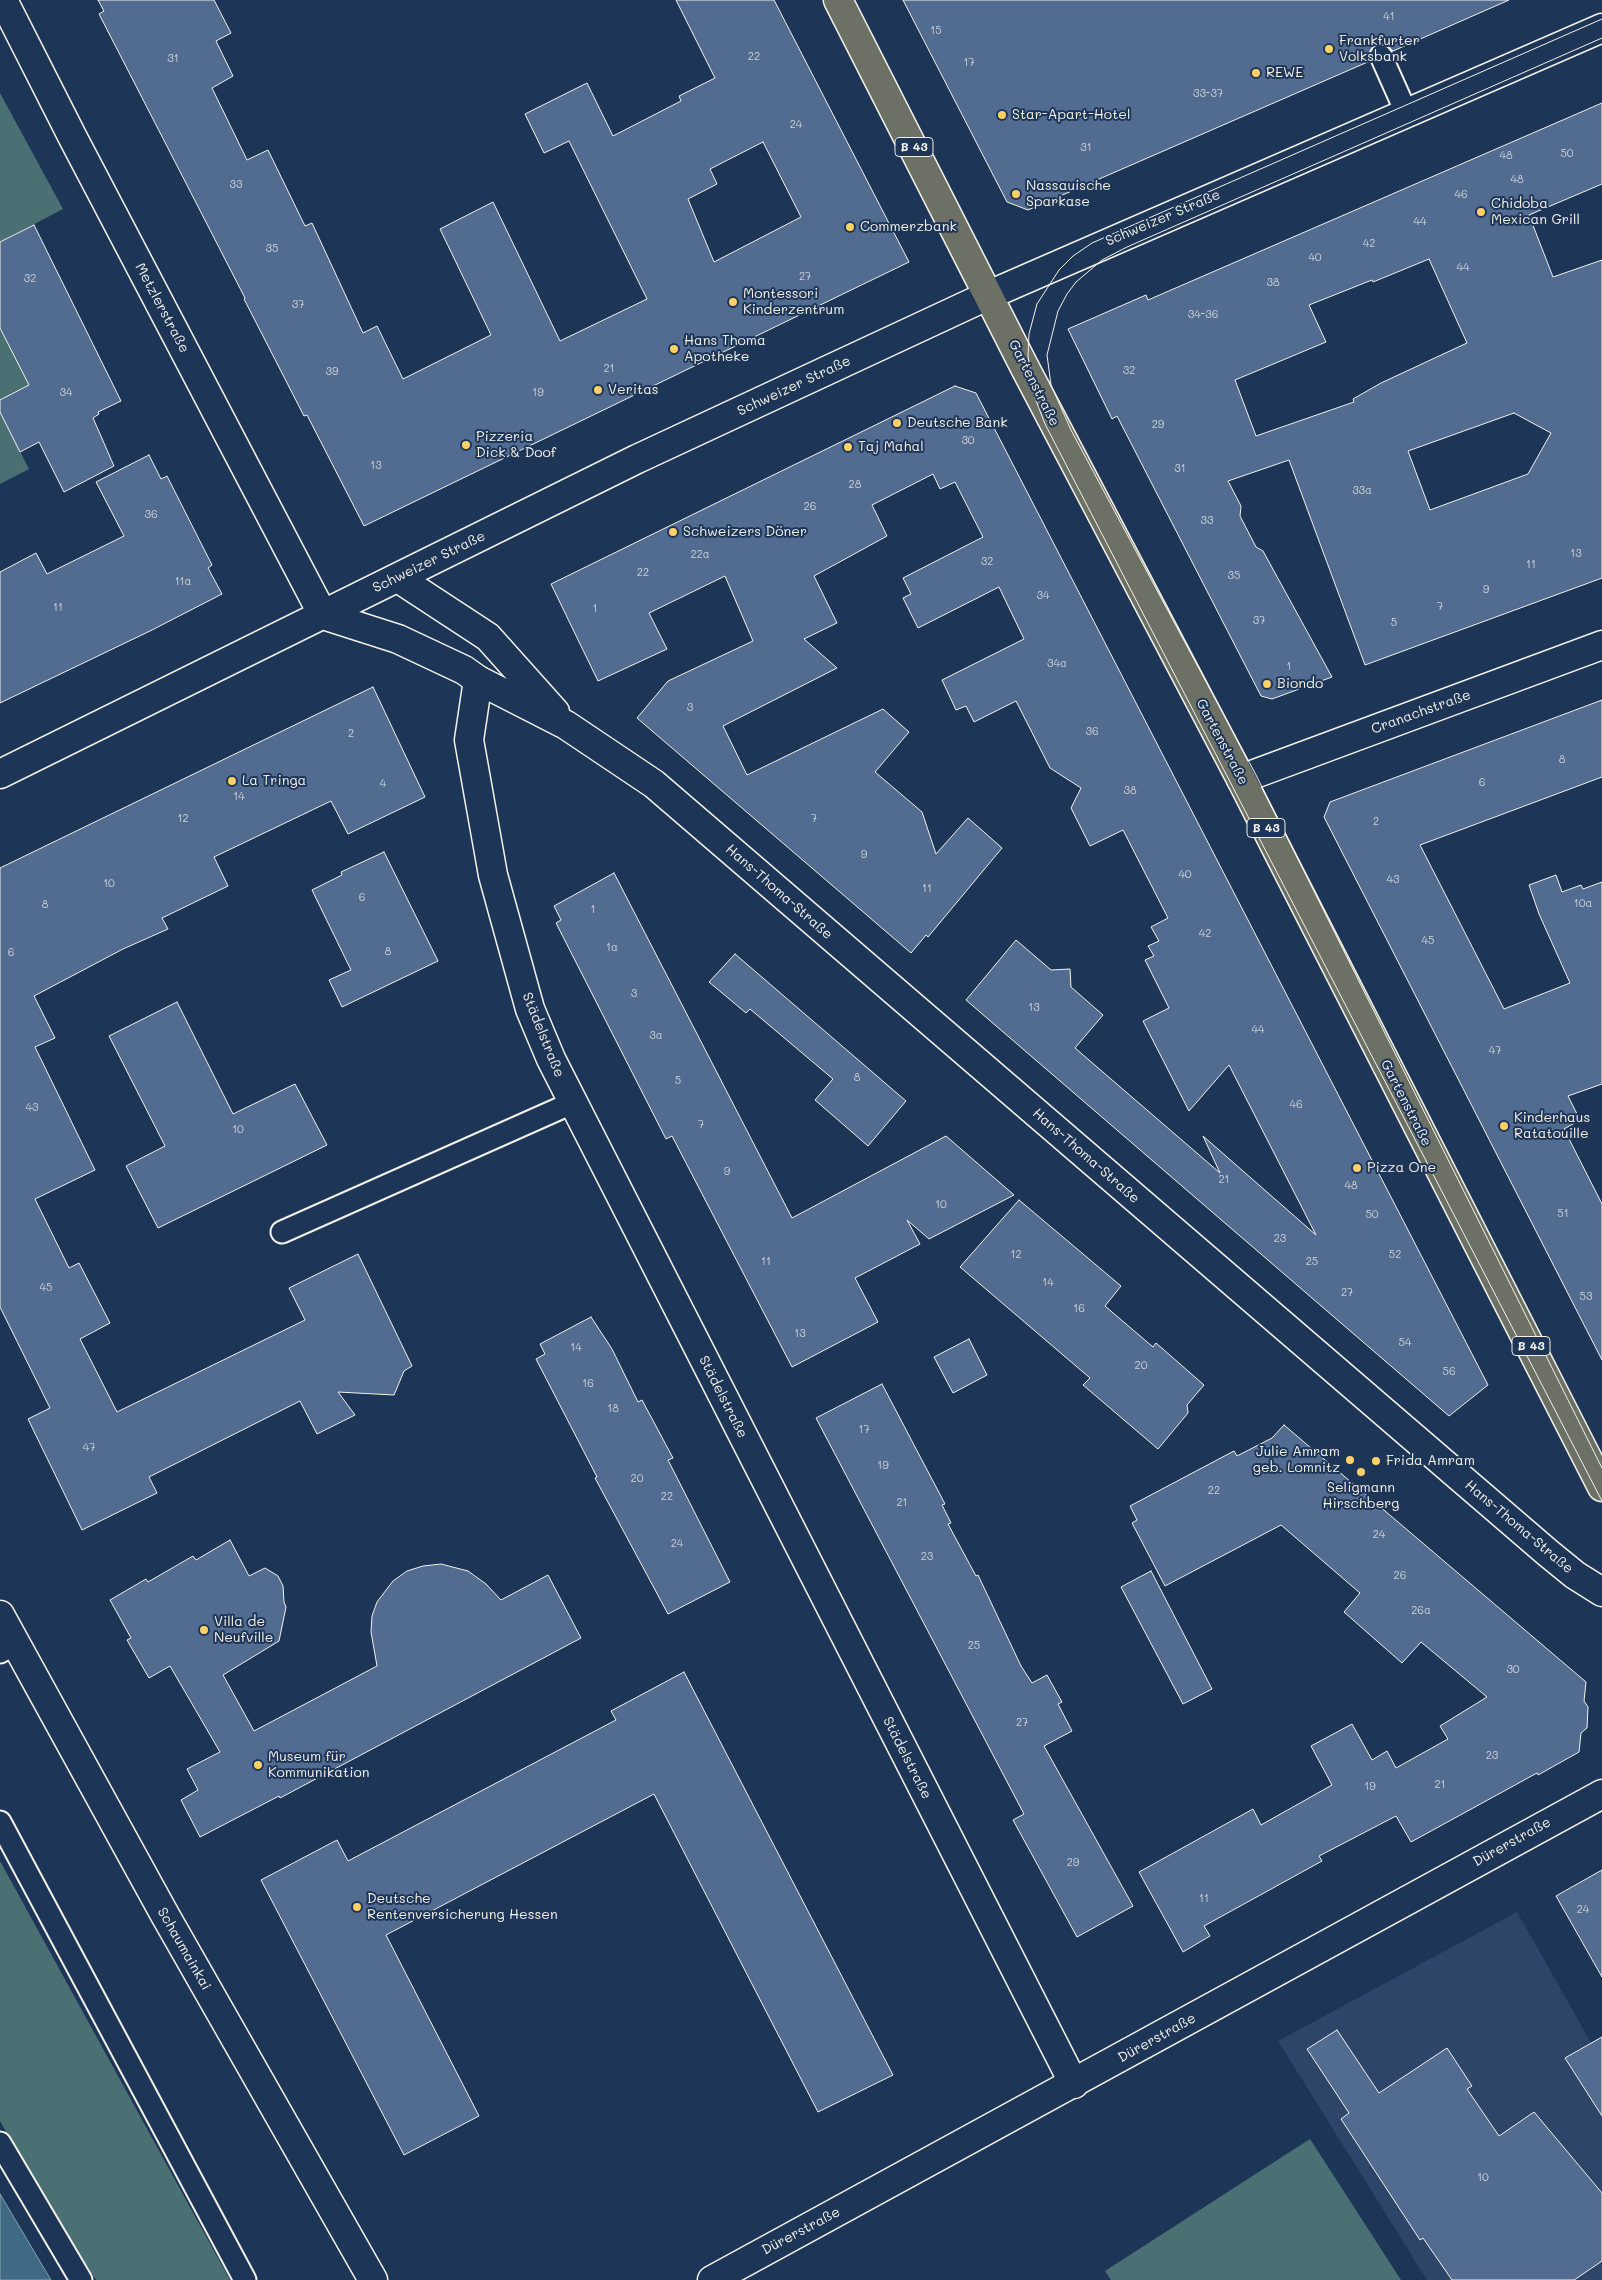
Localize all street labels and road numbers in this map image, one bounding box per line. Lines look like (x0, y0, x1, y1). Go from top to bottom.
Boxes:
road number: B 43 (895, 138, 933, 156)
street label: Schweizer Straße (1103, 186, 1223, 250)
street label: Metzlerstraße (131, 260, 193, 356)
street label: Gartenstraße (1005, 337, 1063, 429)
street label: Schweizer Straße (735, 352, 853, 420)
street label: Schweizer Straße (370, 527, 488, 597)
street label: Cranachstraße (1369, 686, 1473, 738)
street label: Gartenstraße (1192, 696, 1252, 788)
road number: B 43 (1247, 818, 1285, 838)
street label: Hans-Thoma-Straße (722, 841, 836, 943)
street label: Städelstraße (518, 990, 568, 1080)
street label: Gartenstraße (1377, 1057, 1435, 1149)
street label: Hans-Thoma-Straße (1029, 1105, 1143, 1207)
road number: B 43 (1512, 1336, 1550, 1355)
street label: Städelstraße (695, 1353, 751, 1441)
street label: Hans-Thoma-Straße (1461, 1477, 1577, 1577)
street label: Städelstraße (879, 1714, 935, 1802)
street label: Dürerstraße (1470, 1814, 1554, 1870)
street label: Schaumainkai (154, 1905, 214, 1993)
street label: Dürerstraße (1115, 2010, 1199, 2066)
street label: Dürerstraße (759, 2203, 843, 2259)

